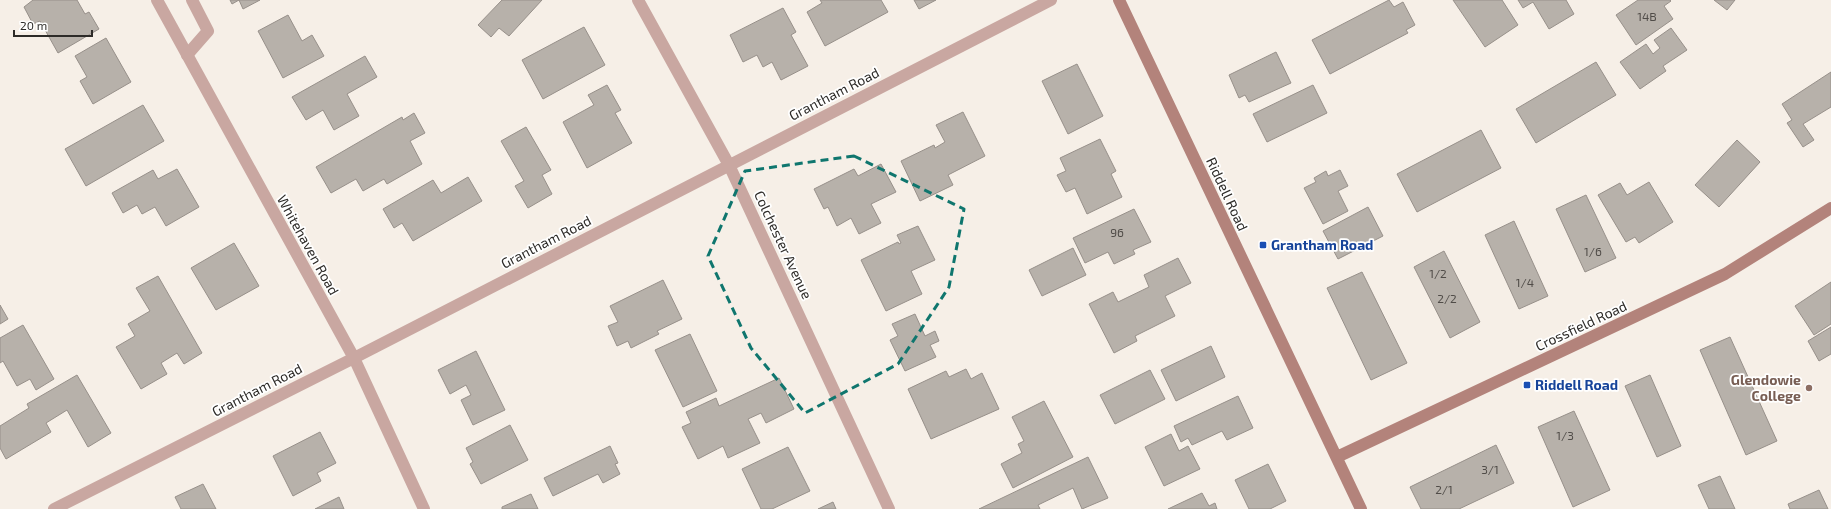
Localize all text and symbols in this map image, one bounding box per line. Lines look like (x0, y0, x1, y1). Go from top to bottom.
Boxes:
house number: 14B (1637, 9, 1657, 23)
scale bar (14, 12, 92, 38)
text: 20 m (20, 18, 47, 32)
street label: Grantham Road (786, 64, 882, 124)
street label: Riddell Road (1203, 154, 1252, 233)
street label: Colchester Avenue (751, 188, 816, 302)
street label: Whitehaven Road (274, 192, 343, 298)
street label: Grantham Road (498, 212, 594, 272)
house number: 96 (1110, 225, 1124, 239)
place label: Grantham Road (1271, 236, 1373, 253)
marker: Grantham Road (1258, 240, 1268, 250)
house number: 1/6 (1584, 244, 1602, 258)
house number: 1/2 (1429, 266, 1447, 280)
house number: 1/4 (1516, 275, 1534, 289)
house number: 2/2 (1437, 291, 1457, 305)
street label: Crossfield Road (1532, 297, 1629, 354)
street label: Grantham Road (209, 360, 305, 420)
place label: Glendowie College (1731, 371, 1801, 404)
place label: Riddell Road (1535, 376, 1618, 393)
marker: Riddell Road (1522, 380, 1532, 390)
marker: Glendowie College (1804, 383, 1814, 393)
house number: 1/3 (1556, 428, 1574, 442)
house number: 3/1 (1481, 462, 1499, 476)
house number: 2/1 (1435, 482, 1453, 496)

